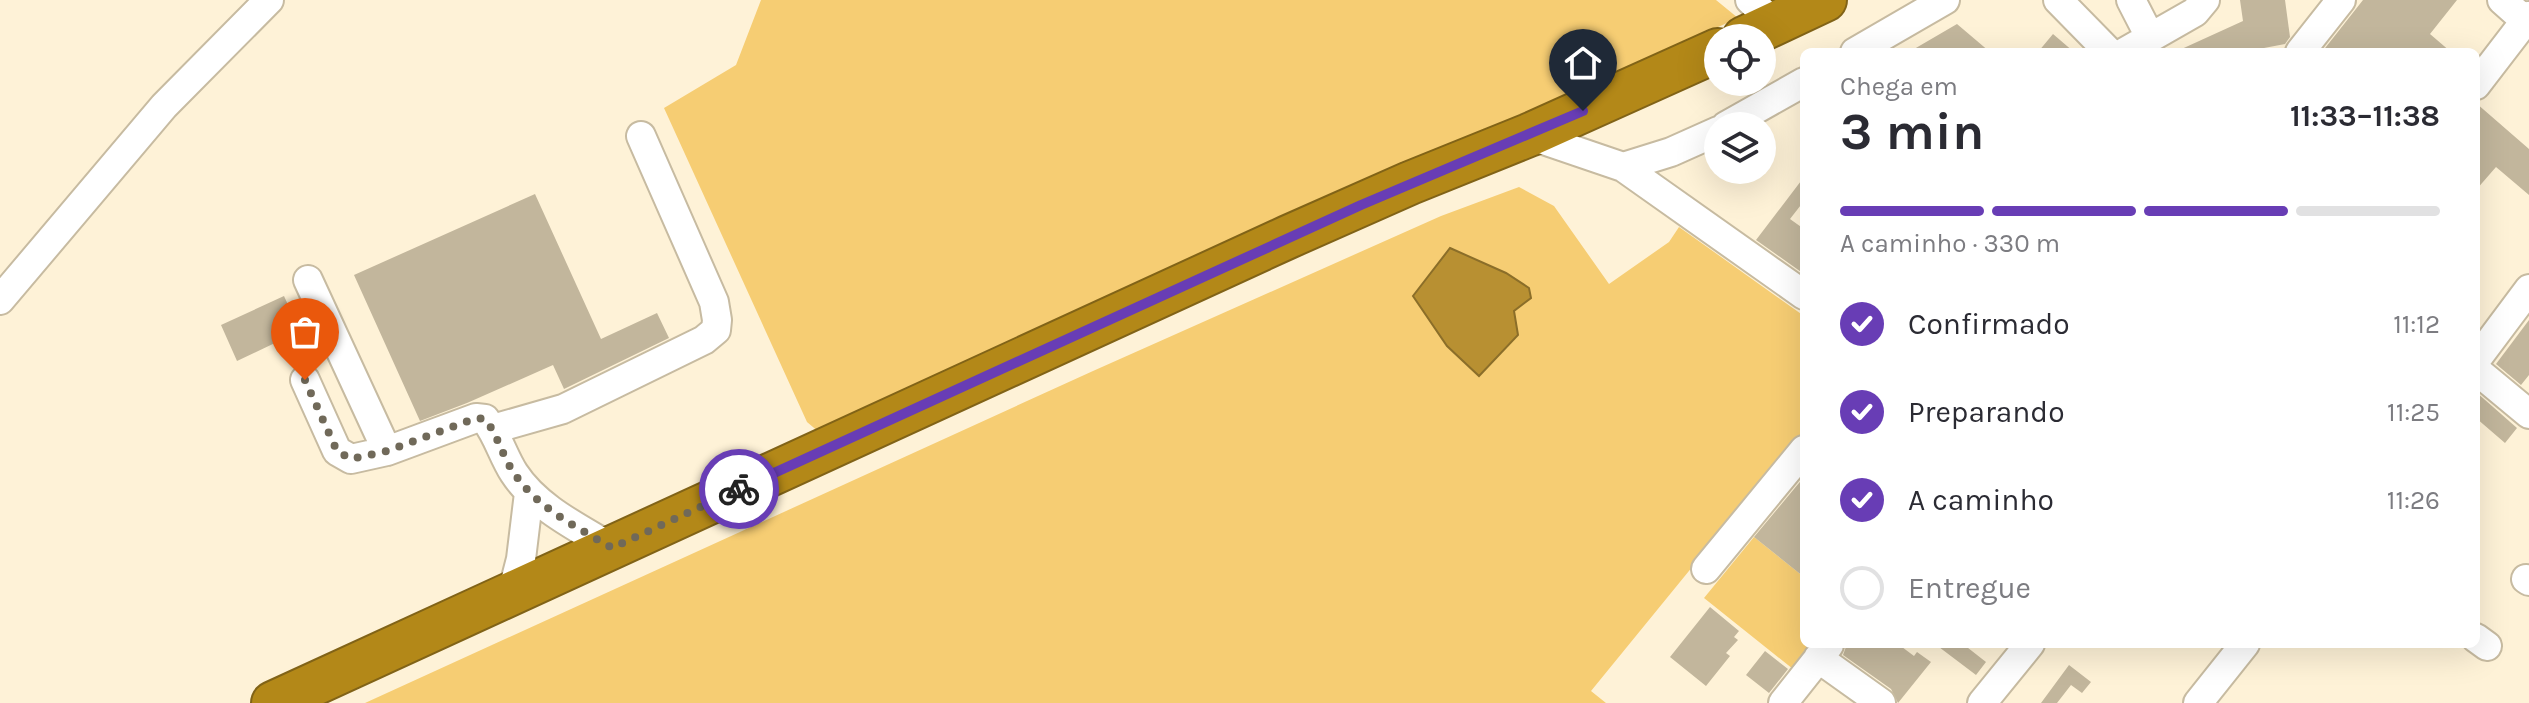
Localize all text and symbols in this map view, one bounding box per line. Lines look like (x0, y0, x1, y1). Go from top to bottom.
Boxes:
map controls (1704, 24, 1776, 184)
button: locate (1704, 24, 1776, 96)
pin (1549, 29, 1617, 111)
icon: home (1561, 41, 1605, 85)
text: Chega em (1840, 71, 1958, 102)
text: 11:33–11:38 (2290, 98, 2440, 134)
text: 3 min (1840, 101, 1984, 162)
button: layers (1704, 112, 1776, 184)
text: A caminho · 330 m (1840, 228, 2060, 259)
pin (271, 298, 339, 380)
icon: check (1840, 302, 1884, 346)
text: Confirmado (1908, 306, 2070, 342)
text: 11:12 (2393, 309, 2440, 340)
icon: bag (283, 310, 327, 354)
icon: check (1840, 390, 1884, 434)
text: Preparando (1908, 394, 2065, 430)
text: 11:25 (2387, 397, 2440, 428)
courier (699, 449, 779, 529)
icon: bike (717, 467, 761, 511)
icon: check (1840, 478, 1884, 522)
text: A caminho (1908, 482, 2054, 518)
text: 11:26 (2387, 485, 2440, 516)
text: Entregue (1908, 570, 2031, 606)

